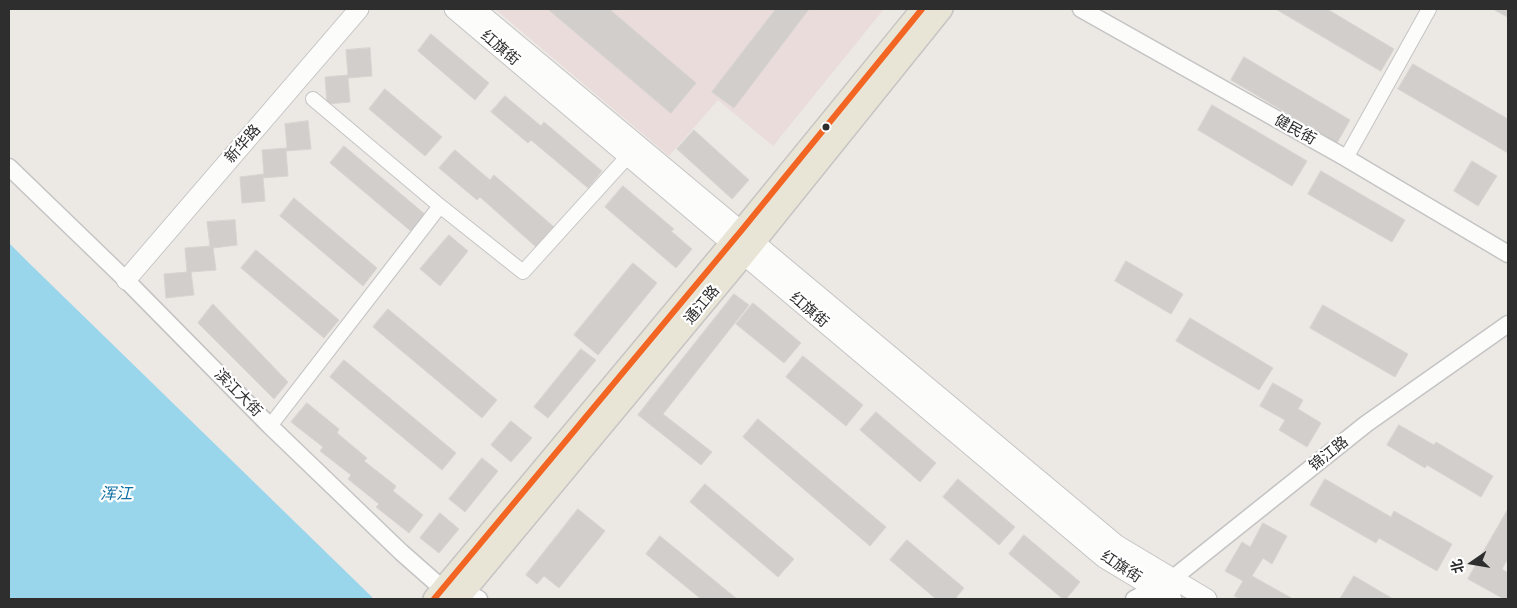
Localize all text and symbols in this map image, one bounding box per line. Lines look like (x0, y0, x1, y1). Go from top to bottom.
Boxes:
street label: 红旗街 (477, 27, 523, 69)
street label: 健民街 (1271, 111, 1319, 149)
street label: 新华路 (221, 121, 265, 167)
unlabelled marker (821, 122, 831, 132)
street label: 通江路 (681, 282, 723, 328)
street label: 红旗街 (786, 289, 832, 331)
street label: 滨江大街 (210, 365, 266, 421)
street label: 锦江路 (1306, 433, 1352, 475)
water label: 浑江 (100, 484, 132, 504)
north arrow (1447, 538, 1497, 588)
street label: 红旗街 (1097, 547, 1145, 587)
text: 北 (1447, 558, 1468, 575)

